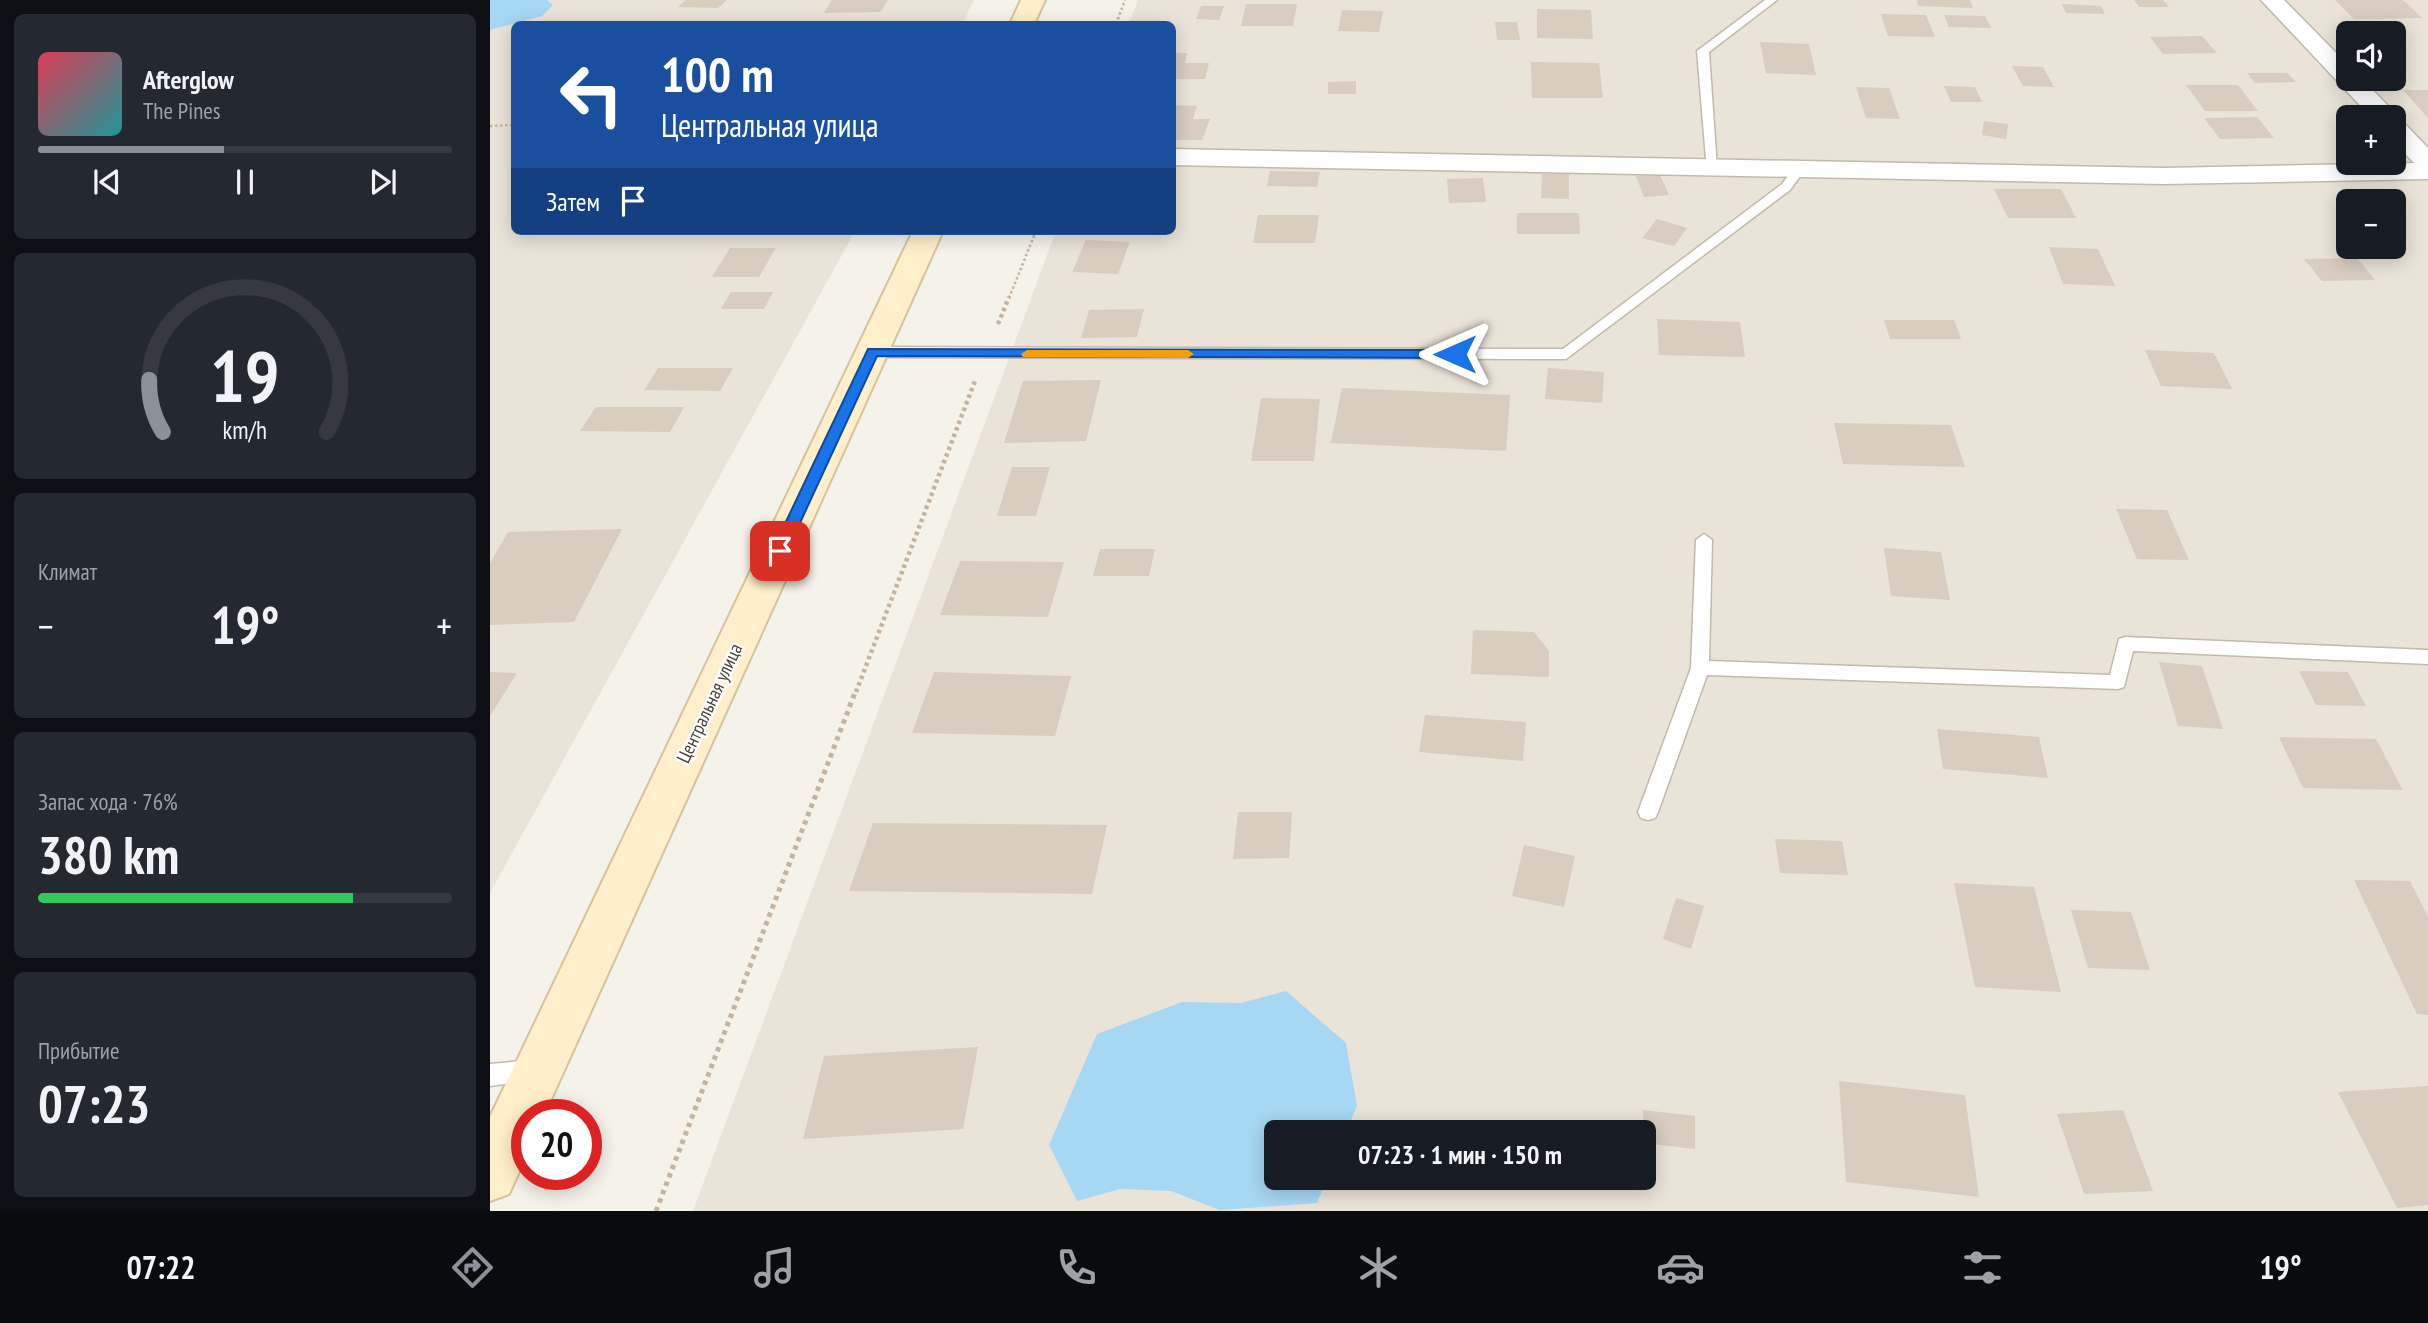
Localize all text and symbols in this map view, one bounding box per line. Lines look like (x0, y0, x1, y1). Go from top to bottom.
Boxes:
map controls (2336, 21, 2406, 259)
button: sound (2336, 21, 2406, 91)
text: 100 m (661, 42, 774, 106)
icon: left (546, 49, 637, 140)
text: Afterglow (143, 63, 234, 96)
text: The Pines (143, 96, 221, 125)
text: Центральная улица (661, 104, 879, 146)
button: + (2336, 105, 2406, 175)
icon: previous (88, 163, 126, 201)
icon: pause (226, 163, 264, 201)
icon: next (364, 163, 402, 201)
icon: arrive (614, 182, 652, 220)
text: Затем (546, 185, 600, 218)
button: − (2336, 189, 2406, 259)
position arrow (1418, 317, 1492, 391)
text: 19 (210, 329, 280, 423)
text: km/h (223, 414, 267, 446)
pin (750, 521, 810, 581)
icon: arrive (761, 532, 799, 570)
text: Климат (38, 557, 97, 586)
text: 19° (211, 591, 279, 658)
text: − (38, 601, 54, 650)
text: + (436, 601, 452, 650)
street label: Центральная улица (671, 639, 747, 767)
text: Запас хода · 76% (38, 787, 178, 816)
text: 380 km (38, 821, 179, 888)
text: Прибытие (38, 1036, 119, 1065)
text: 07:23 (38, 1070, 150, 1137)
speed limit sign: 20 (511, 1099, 602, 1190)
text: 07:23 · 1 мин · 150 m (1358, 1138, 1562, 1171)
icon: directions (448, 1243, 497, 1292)
icon: music (750, 1243, 799, 1292)
icon: phone (1052, 1243, 1101, 1292)
icon: climate (1354, 1243, 1403, 1292)
icon: car (1656, 1243, 1705, 1292)
icon: filters (1958, 1243, 2007, 1292)
text: 07:22 (126, 1246, 196, 1288)
text: 19° (2259, 1246, 2302, 1288)

